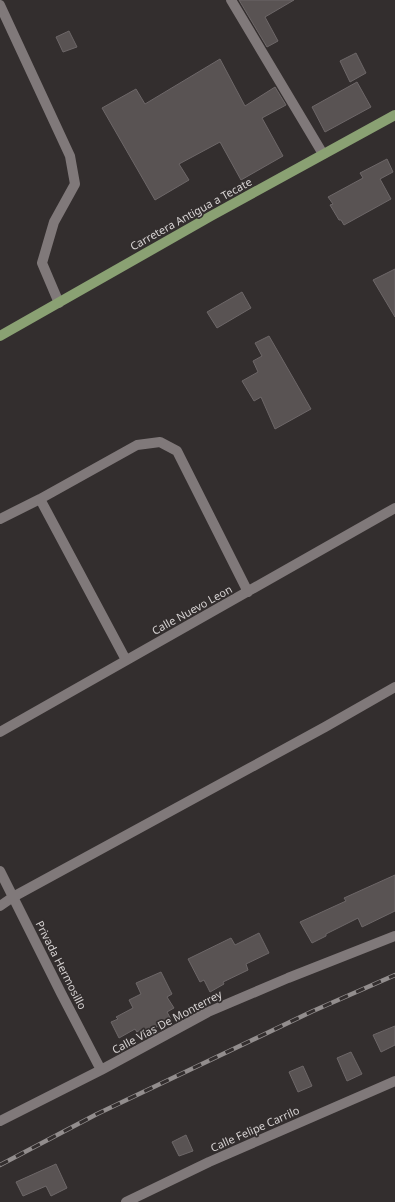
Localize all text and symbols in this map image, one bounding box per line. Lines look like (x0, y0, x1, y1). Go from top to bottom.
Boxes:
street label: Carretera Antigua a Tecate (127, 174, 254, 253)
street label: Calle Nuevo Leon (149, 581, 235, 638)
street label: Privada Hermosillo (33, 918, 90, 1012)
street label: Calle Vías De Monterrey (109, 986, 225, 1057)
street label: Calle Felipe Carrilo (208, 1102, 302, 1155)

